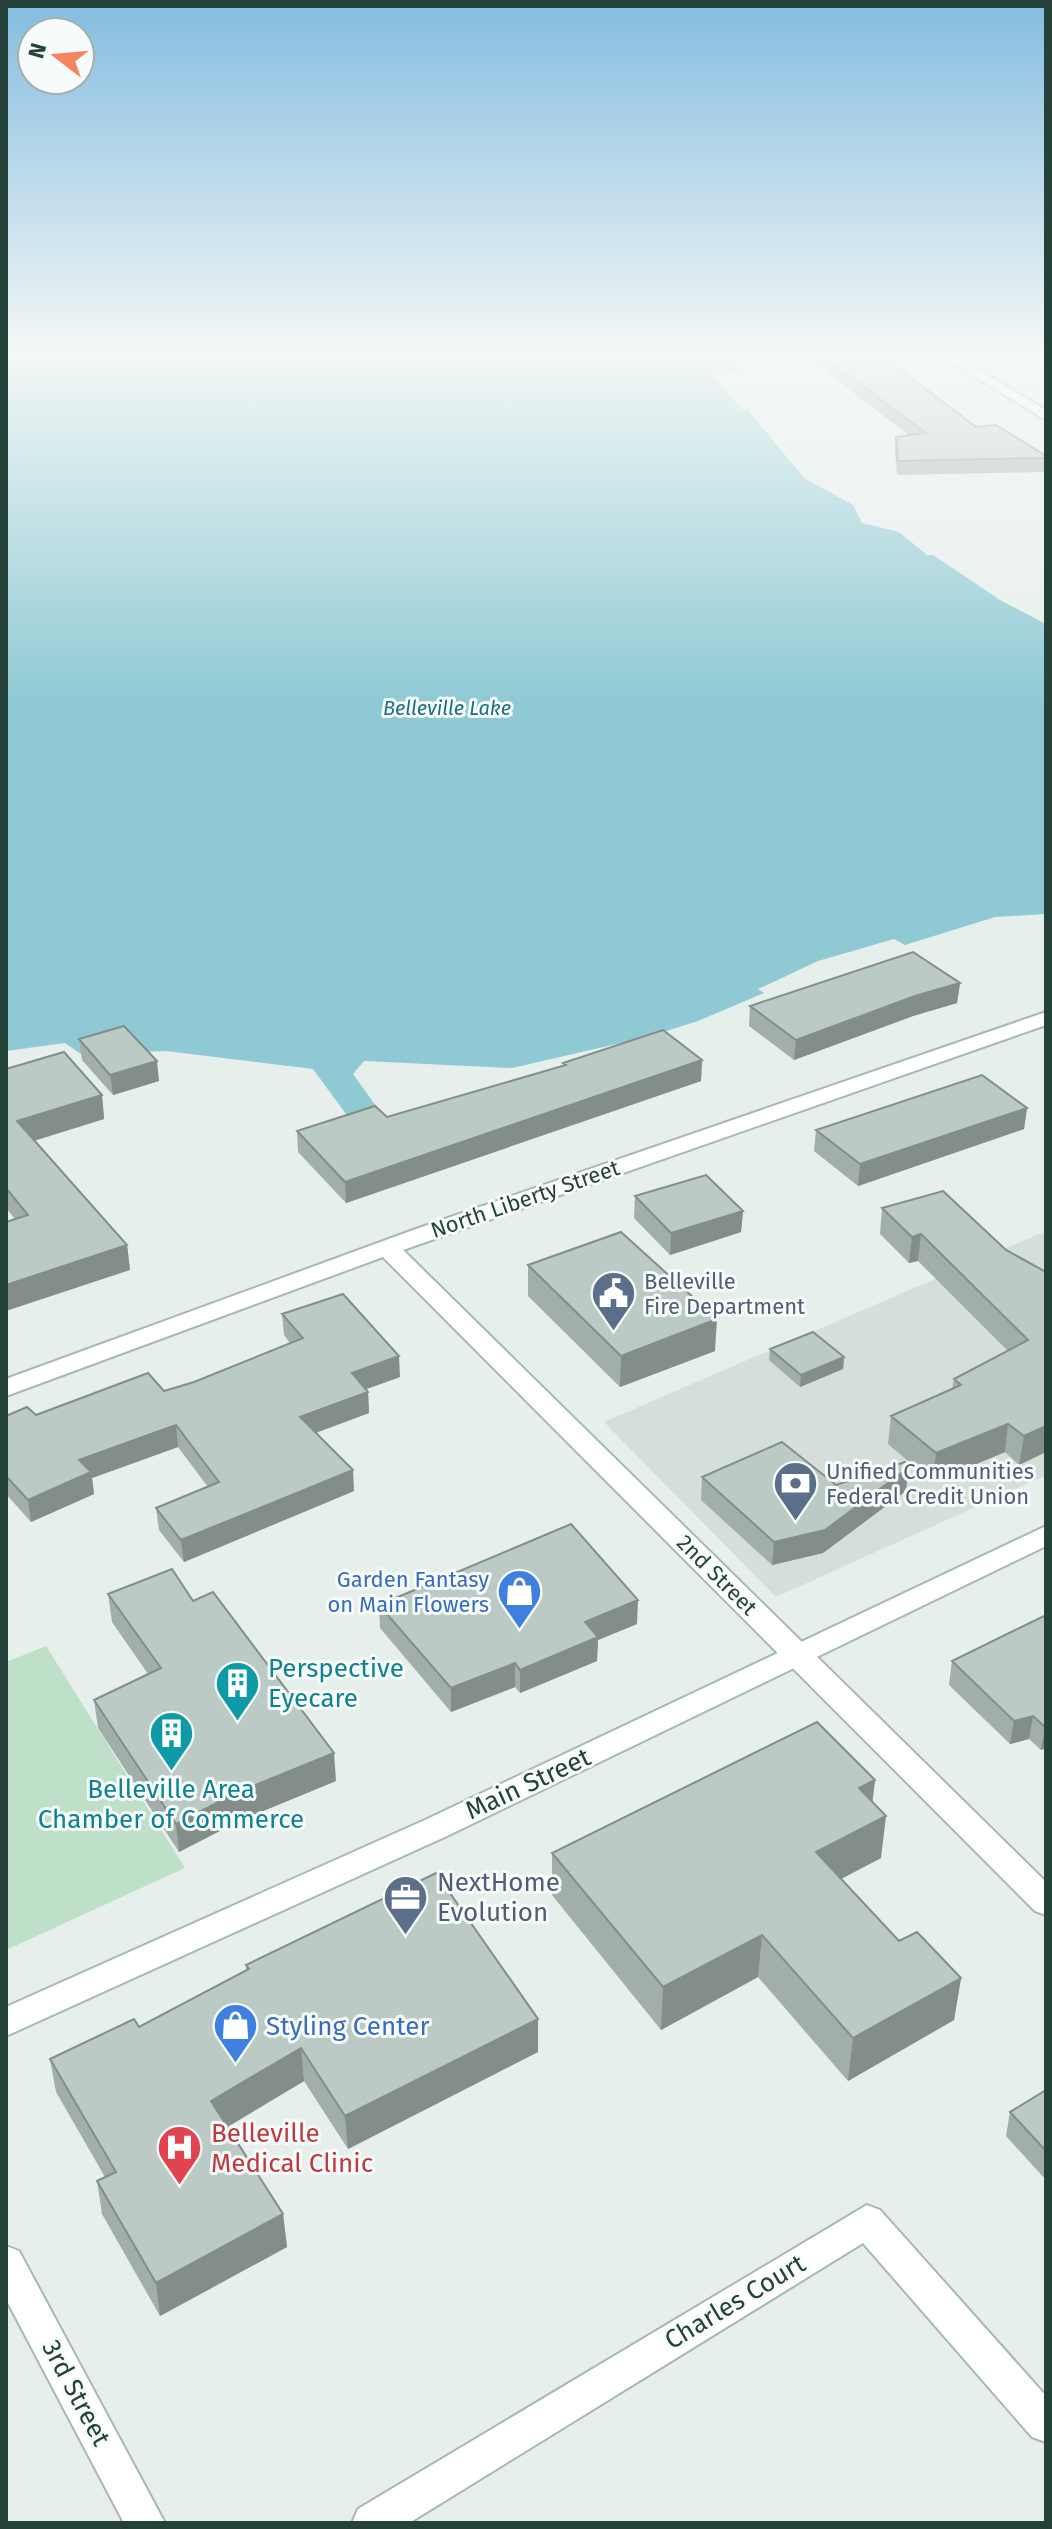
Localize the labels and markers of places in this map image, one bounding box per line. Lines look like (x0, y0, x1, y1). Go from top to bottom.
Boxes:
place label: Belleville Fire Department (644, 1268, 805, 1320)
public building icon: Belleville Fire Department (589, 1270, 637, 1333)
place label: Unified Communities Federal Credit Union (826, 1458, 1034, 1510)
bank icon: Unified Communities Federal Credit Union (771, 1460, 819, 1523)
place label: Garden Fantasy on Main Flowers (327, 1566, 489, 1618)
shop icon: Garden Fantasy on Main Flowers (496, 1568, 544, 1631)
place label: Perspective Eyecare (268, 1653, 404, 1714)
building icon: Perspective Eyecare (213, 1659, 261, 1722)
building icon: Belleville Area Chamber of Commerce (147, 1710, 195, 1773)
place label: Belleville Area Chamber of Commerce (38, 1774, 304, 1835)
place label: NextHome Evolution (437, 1867, 560, 1928)
office icon: NextHome Evolution (382, 1873, 430, 1936)
shop icon: Styling Center (211, 2002, 259, 2065)
place label: Styling Center (266, 2011, 429, 2042)
place label: Belleville Medical Clinic (211, 2118, 373, 2179)
hospital icon: Belleville Medical Clinic (156, 2124, 204, 2187)

